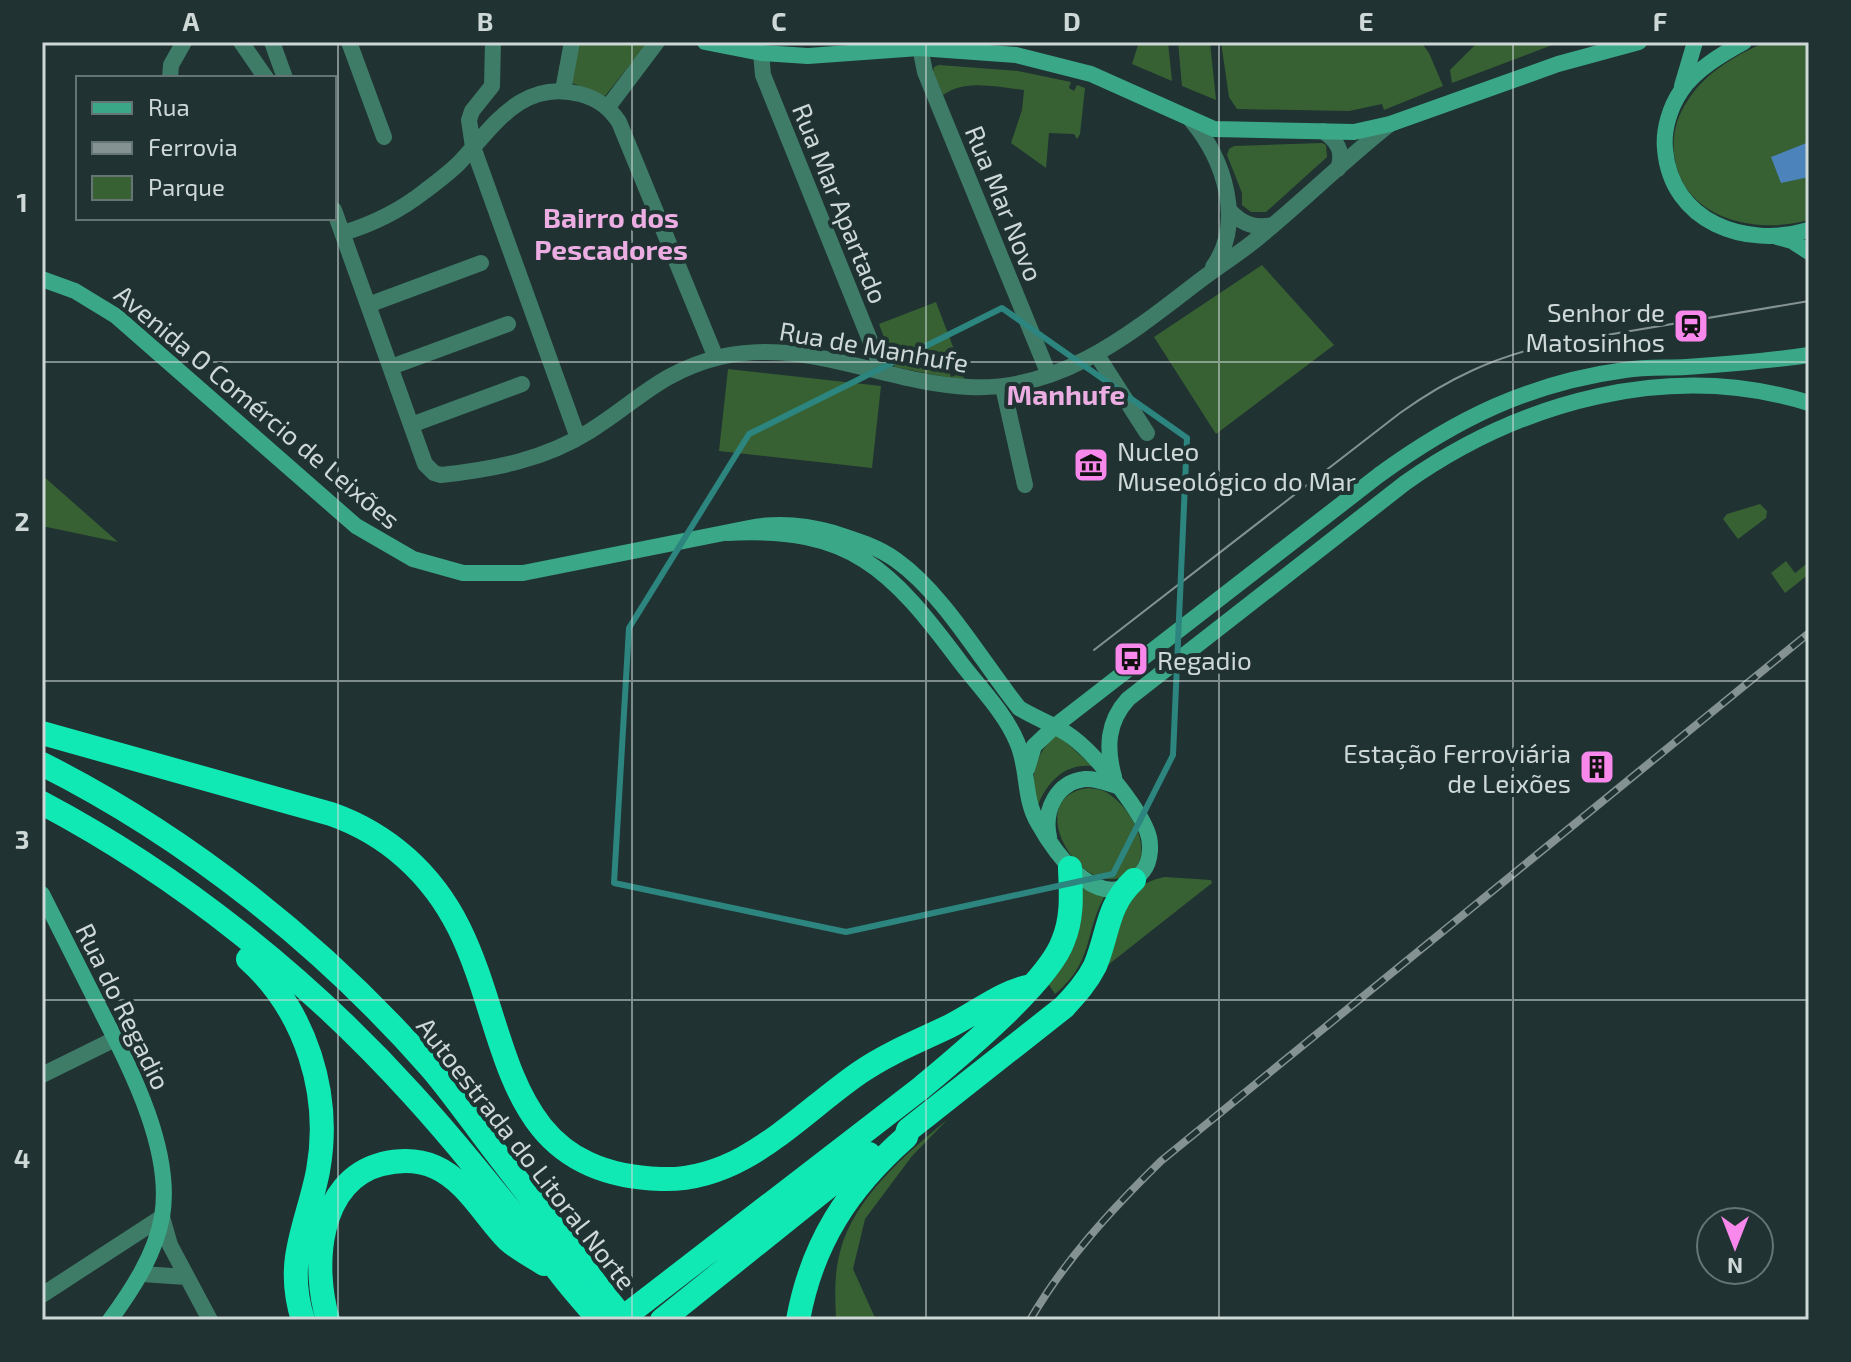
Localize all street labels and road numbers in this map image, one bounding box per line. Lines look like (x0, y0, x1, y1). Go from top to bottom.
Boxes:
street label: Rua Mar Apartado (787, 98, 895, 308)
street label: Rua Mar Novo (960, 121, 1050, 285)
street label: Avenida O Comércio de Leixões (109, 278, 407, 534)
street label: Rua de Manhufe (777, 314, 971, 378)
street label: Rua do Regadio (70, 918, 178, 1094)
street label: Autoestrada do Litoral Norte (411, 1011, 643, 1295)

